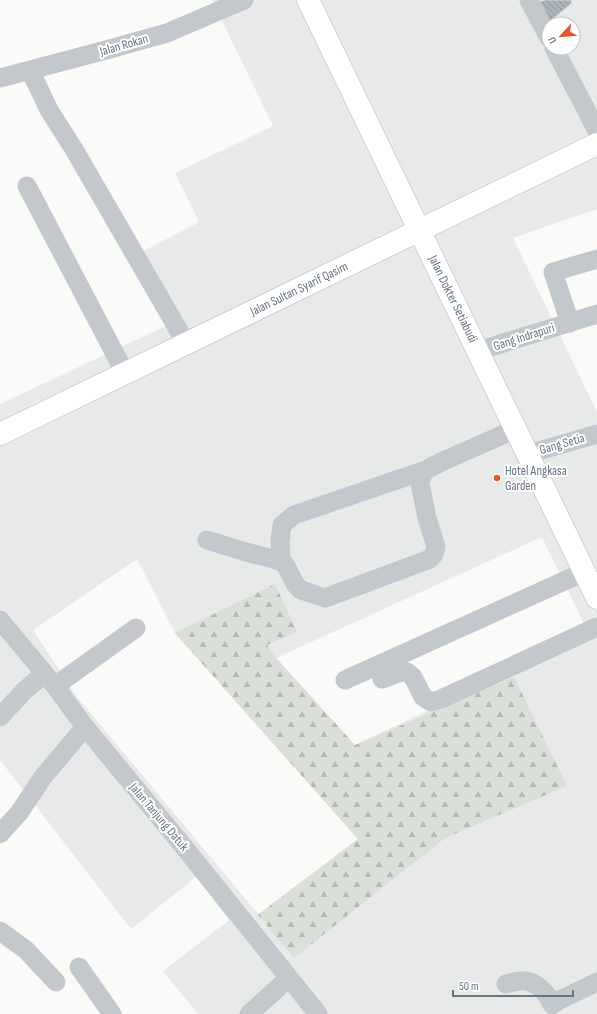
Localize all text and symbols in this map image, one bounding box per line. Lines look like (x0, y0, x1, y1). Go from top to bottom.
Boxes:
north arrow (541, 16, 581, 56)
street label: Jalan Rokan (97, 30, 150, 60)
text: U (545, 34, 560, 46)
street label: Jalan Dokter Setiabudi (425, 252, 481, 345)
street label: Jalan Sultan Syarif Qasim (247, 258, 350, 320)
street label: Gang Indrapuri (491, 320, 557, 354)
street label: Gang Setia (537, 430, 587, 458)
place label: Hotel Angkasa Garden (505, 463, 567, 494)
marker: Hotel Angkasa Garden (492, 473, 502, 483)
street label: Jalan Tanjung Datuk (125, 779, 192, 854)
scale bar (453, 972, 573, 998)
text: 50 m (459, 979, 479, 994)

